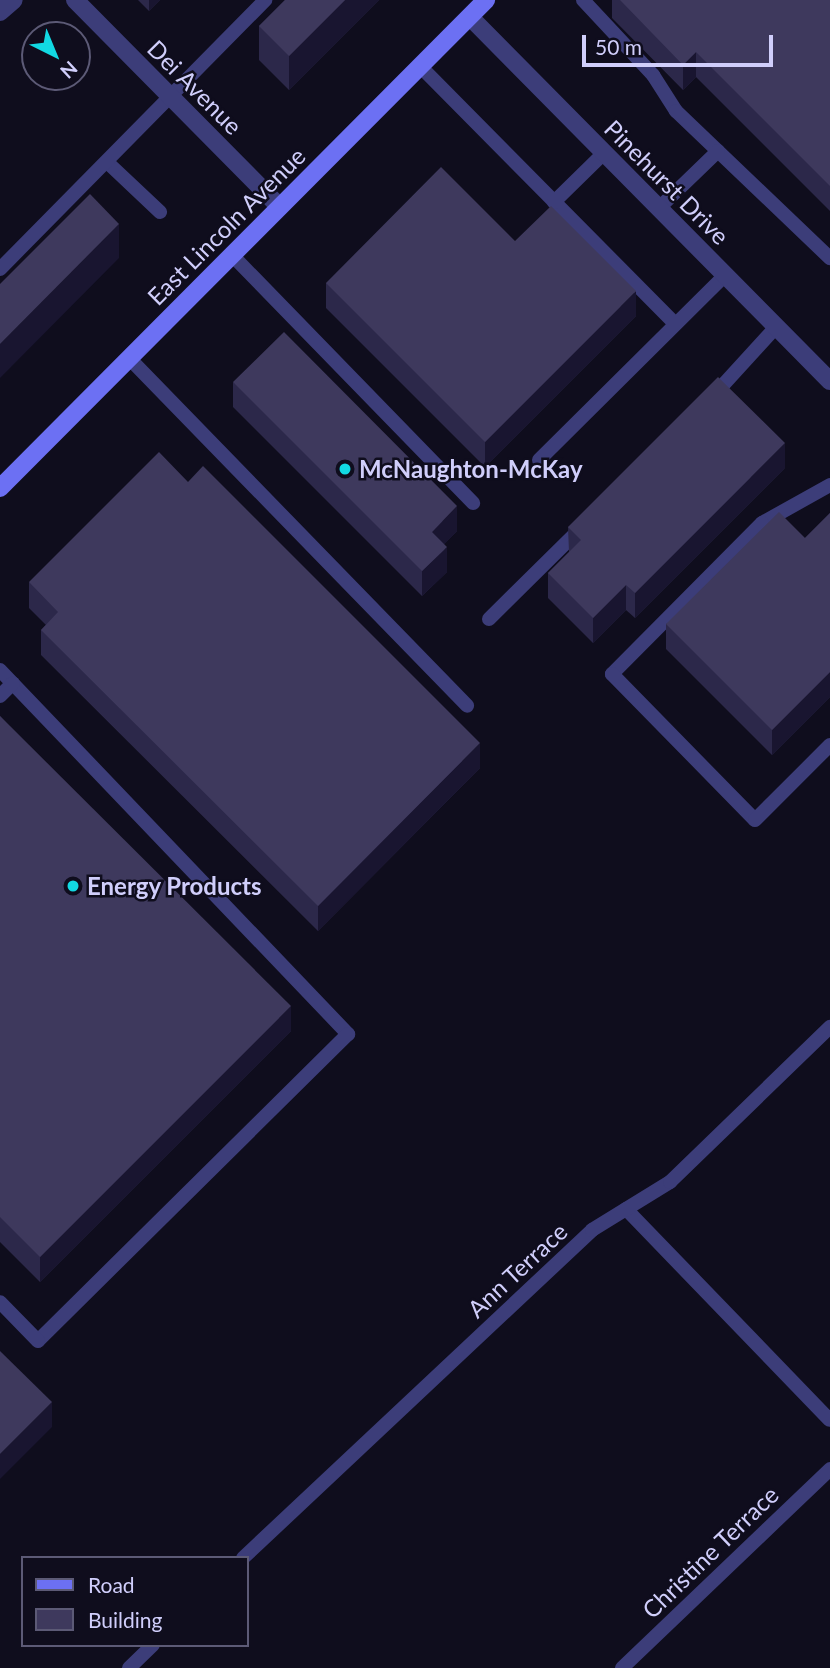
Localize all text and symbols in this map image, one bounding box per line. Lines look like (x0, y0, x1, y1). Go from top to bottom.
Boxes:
north arrow (21, 21, 91, 91)
scale bar (585, 21, 776, 65)
street label: Dei Avenue (142, 34, 248, 140)
text: 50 m (595, 34, 642, 59)
text: N (56, 57, 83, 84)
street label: Pinehurst Drive (599, 114, 735, 250)
street label: East Lincoln Avenue (141, 141, 311, 311)
place label: McNaughton-McKay (359, 455, 583, 483)
marker: McNaughton-McKay (337, 461, 353, 477)
place label: Energy Products (87, 872, 262, 900)
marker: Energy Products (65, 878, 81, 894)
street label: Ann Terrace (461, 1216, 573, 1324)
street label: Christine Terrace (636, 1480, 784, 1624)
legend (21, 1556, 248, 1647)
text: Road (88, 1572, 135, 1597)
text: Building (88, 1607, 163, 1632)

